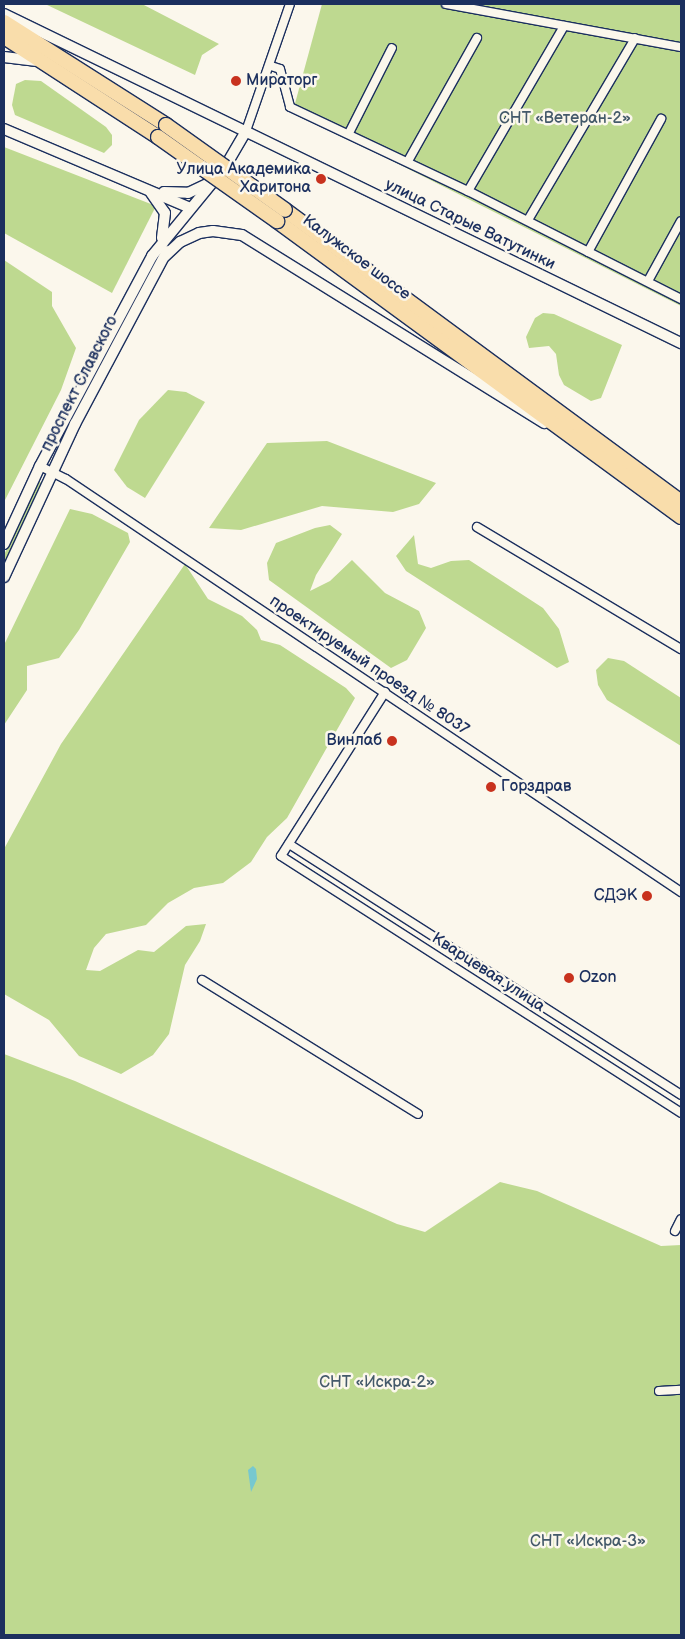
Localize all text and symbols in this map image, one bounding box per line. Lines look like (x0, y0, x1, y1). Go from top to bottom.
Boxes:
place label: Мираторг (246, 71, 318, 91)
marker: Мираторг (230, 75, 242, 87)
park label: СНТ «Ветеран-2» (499, 109, 631, 129)
place label: Улица Академика Харитона (176, 160, 311, 198)
marker: Улица Академика Харитона (315, 173, 327, 185)
street label: улица Старые Ватутинки (382, 175, 558, 275)
street label: Калужское шоссе (298, 211, 414, 305)
street label: проспект Славского (38, 313, 122, 455)
street label: проектируемый проезд № 8037 (266, 592, 472, 740)
place label: Винлаб (327, 731, 382, 751)
marker: Винлаб (386, 735, 398, 747)
place label: Горздрав (501, 777, 571, 797)
marker: Горздрав (485, 781, 497, 793)
place label: СДЭК (594, 886, 637, 906)
marker: СДЭК (641, 890, 653, 902)
street label: Кварцевая улица (428, 929, 548, 1017)
place label: Ozon (579, 968, 617, 988)
marker: Ozon (563, 972, 575, 984)
park label: СНТ «Искра-2» (319, 1373, 435, 1393)
park label: СНТ «Искра-3» (530, 1532, 646, 1552)

